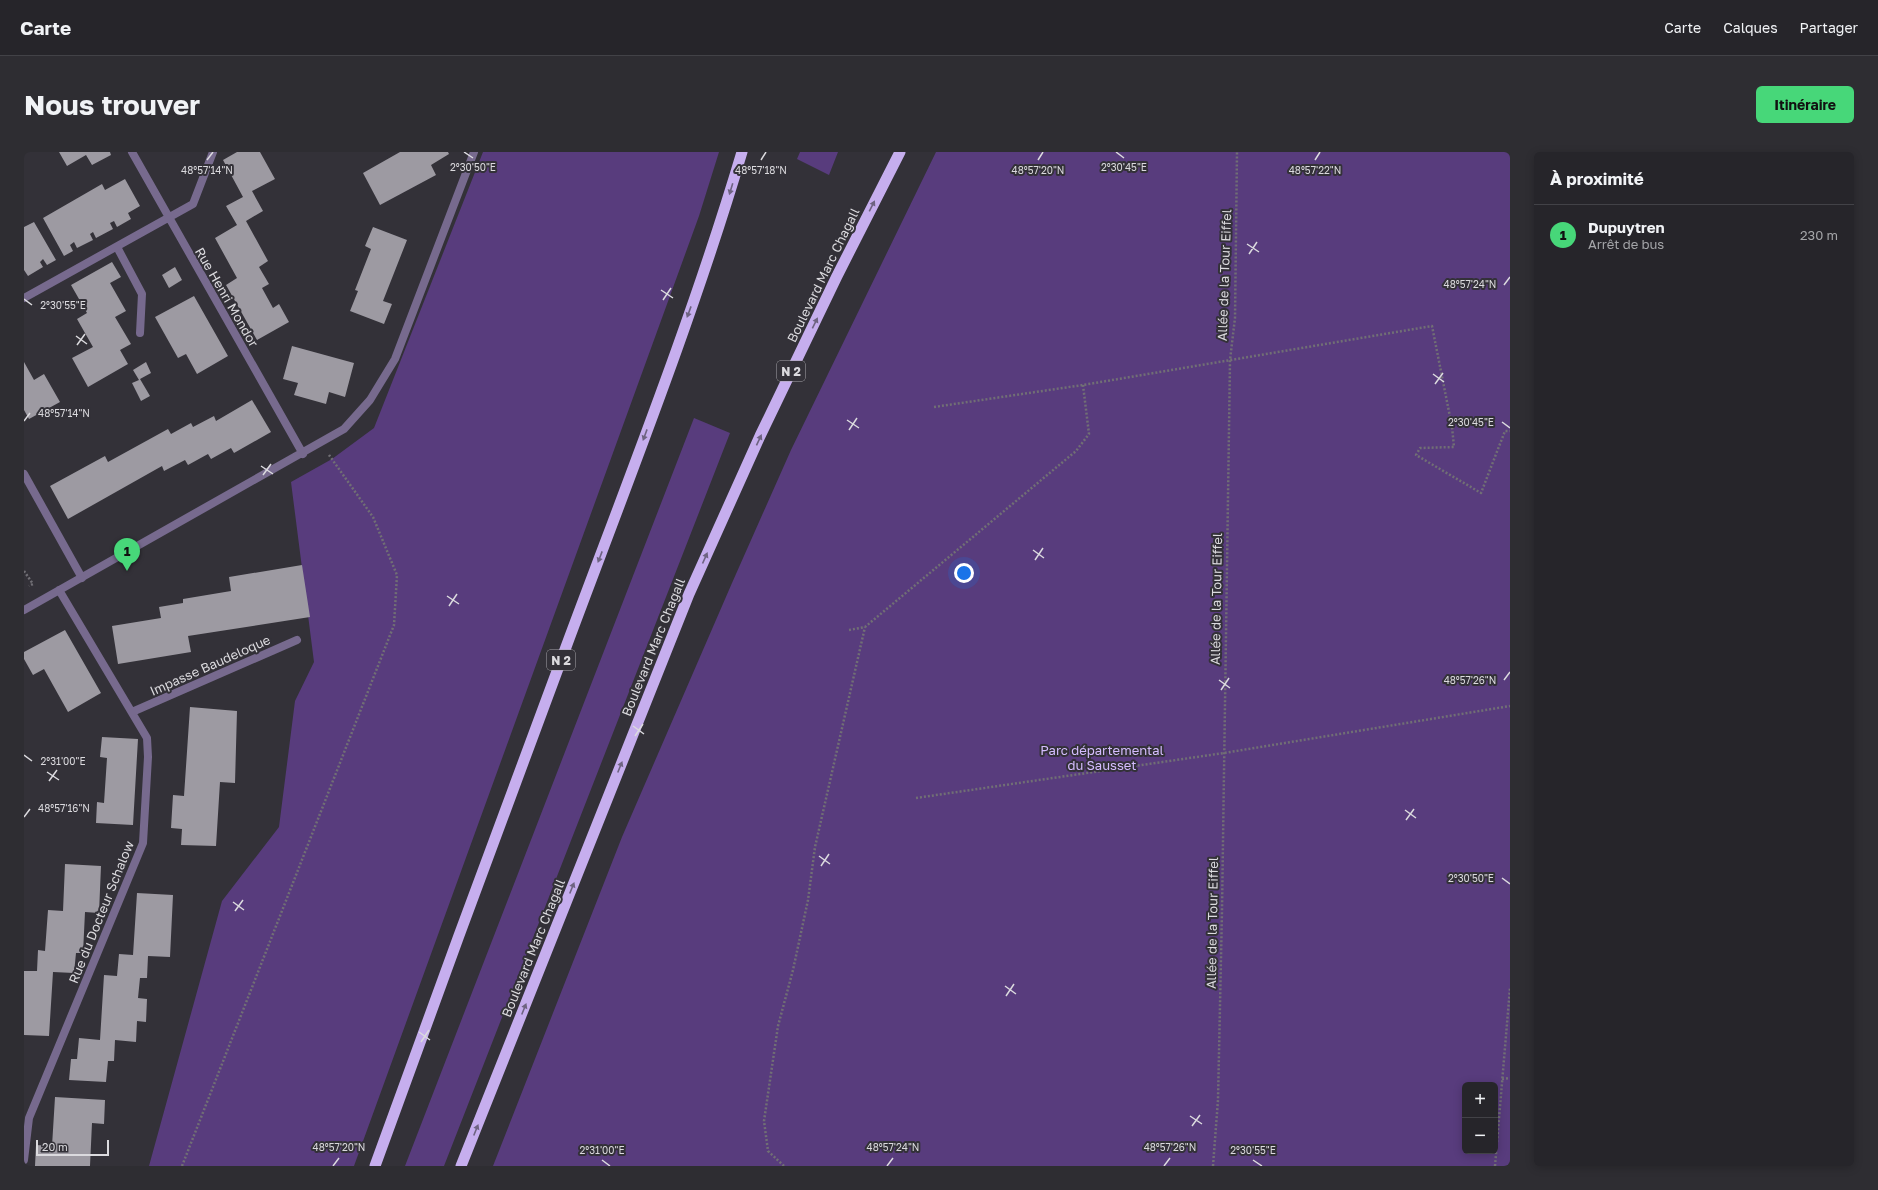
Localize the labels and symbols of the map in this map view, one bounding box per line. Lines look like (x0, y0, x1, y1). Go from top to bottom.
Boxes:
text: 2°30'50"E (450, 161, 496, 173)
text: 2°30'45"E (1101, 161, 1147, 173)
text: 48°57'14"N (181, 164, 233, 176)
text: 48°57'18"N (735, 164, 787, 176)
text: 48°57'20"N (1012, 164, 1064, 176)
text: 48°57'22"N (1289, 164, 1341, 176)
one-way arrow (728, 184, 734, 196)
one-way arrow (869, 200, 876, 212)
street label: Boulevard Marc Chagall (783, 205, 863, 345)
street label: Allée de la Tour Eiffel (1214, 209, 1234, 341)
street label: Rue Henri Mondor (192, 244, 262, 350)
text: 48°57'24"N (1444, 278, 1496, 290)
text: 2°30'55"E (40, 299, 86, 311)
one-way arrow (686, 307, 692, 319)
one-way arrow (812, 317, 818, 328)
road number: N 2 (777, 361, 805, 381)
text: 48°57'14"N (38, 407, 90, 419)
text: 2°30'45"E (1448, 416, 1494, 428)
one-way arrow (642, 429, 648, 441)
one-way arrow (756, 434, 762, 446)
street label: Allée de la Tour Eiffel (1207, 533, 1225, 665)
pin: 1 (114, 538, 140, 571)
one-way arrow (596, 551, 602, 563)
one-way arrow (702, 553, 708, 564)
your location (954, 563, 974, 583)
street label: Boulevard Marc Chagall (618, 576, 688, 718)
street label: Impasse Baudeloque (147, 631, 273, 699)
road number: N 2 (547, 650, 575, 670)
text: 48°57'26"N (1444, 674, 1496, 686)
park label: Parc départemental du Sausset (1040, 742, 1164, 773)
text: 2°31'00"E (41, 755, 86, 767)
one-way arrow (617, 761, 623, 773)
text: 48°57'16"N (38, 802, 90, 814)
street label: Rue du Docteur Schalow (65, 838, 137, 986)
street label: Allée de la Tour Eiffel (1203, 857, 1221, 989)
text: 2°30'50"E (1448, 872, 1494, 884)
street label: Boulevard Marc Chagall (498, 877, 568, 1019)
one-way arrow (569, 882, 575, 894)
one-way arrow (521, 1002, 527, 1014)
one-way arrow (473, 1123, 479, 1135)
scale bar (36, 1138, 109, 1157)
text: 48°57'20"N (313, 1141, 365, 1153)
text: 48°57'24"N (867, 1141, 919, 1153)
text: 48°57'26"N (1144, 1141, 1196, 1153)
text: 2°31'00"E (580, 1144, 625, 1156)
text: 2°30'55"E (1230, 1144, 1276, 1156)

